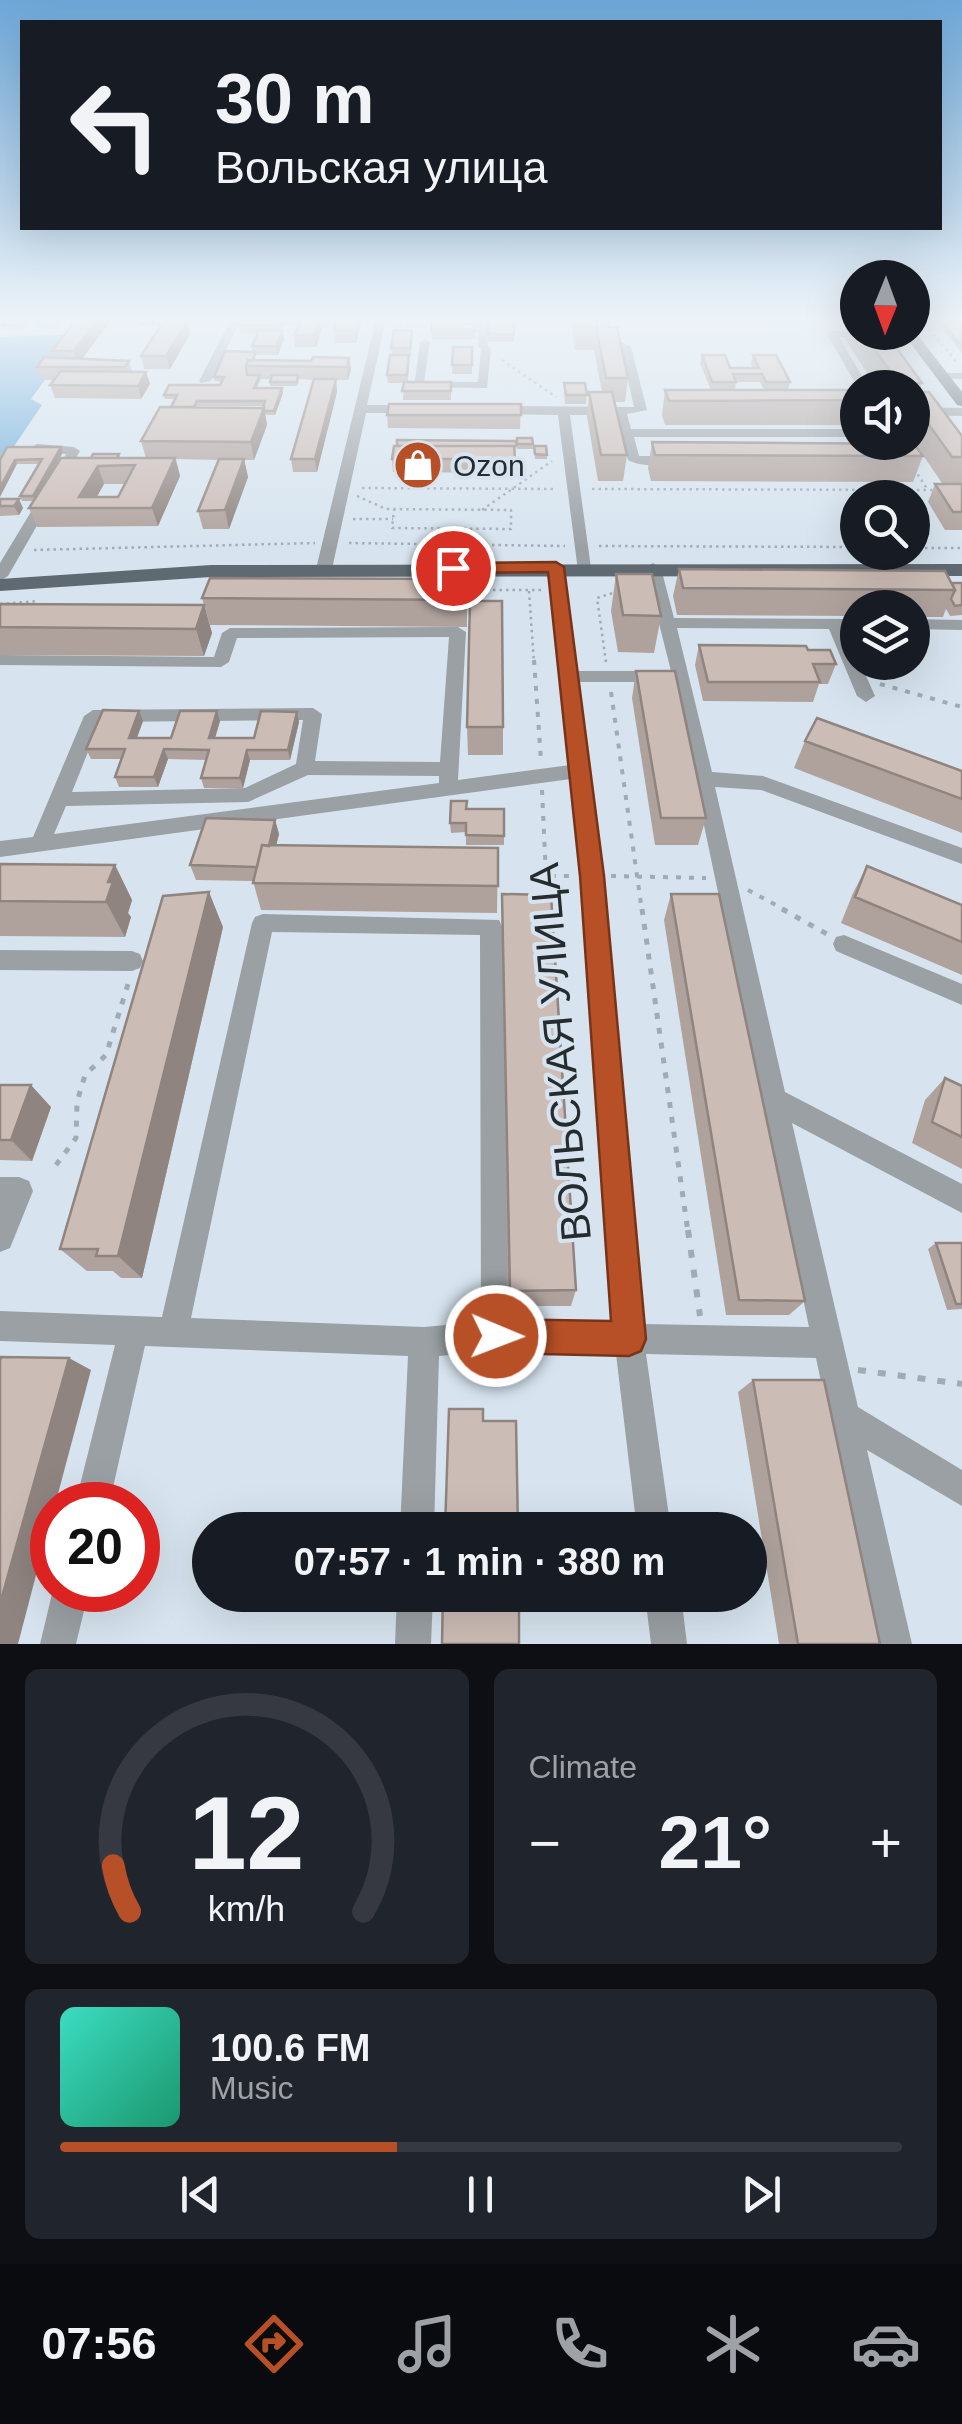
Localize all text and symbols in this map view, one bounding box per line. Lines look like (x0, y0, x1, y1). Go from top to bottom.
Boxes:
icon: left (50, 60, 180, 190)
text: 30 m (215, 60, 375, 138)
text: Вольская улица (215, 142, 548, 193)
north arrow (840, 260, 930, 350)
map controls (840, 260, 930, 680)
button: sound (840, 370, 930, 460)
shop icon: Ozon (392, 439, 444, 491)
place label: Ozon (453, 449, 525, 482)
button: search (840, 480, 930, 570)
pin (411, 526, 496, 611)
icon: arrive (426, 541, 481, 596)
button: layers (840, 590, 930, 680)
street label: ВОЛЬСКАЯ УЛИЦА (520, 861, 600, 1243)
position arrow (444, 1284, 548, 1388)
speed limit sign: 20 (30, 1482, 160, 1612)
text: 07:57 · 1 min · 380 m (294, 1541, 665, 1583)
text: Climate (529, 1749, 637, 1785)
text: 12 (189, 1775, 305, 1891)
text: 21° (659, 1800, 772, 1884)
text: − (529, 1812, 561, 1874)
text: + (870, 1812, 902, 1874)
text: km/h (208, 1889, 285, 1929)
text: 100.6 FM (210, 2027, 371, 2069)
text: Music (210, 2070, 294, 2106)
icon: previous (173, 2167, 228, 2222)
icon: pause (453, 2167, 508, 2222)
icon: next (734, 2167, 789, 2222)
icon: directions (239, 2309, 309, 2379)
icon: music (392, 2309, 462, 2379)
icon: phone (545, 2309, 615, 2379)
icon: climate (698, 2309, 768, 2379)
icon: car (851, 2309, 921, 2379)
text: 07:56 (41, 2318, 157, 2369)

